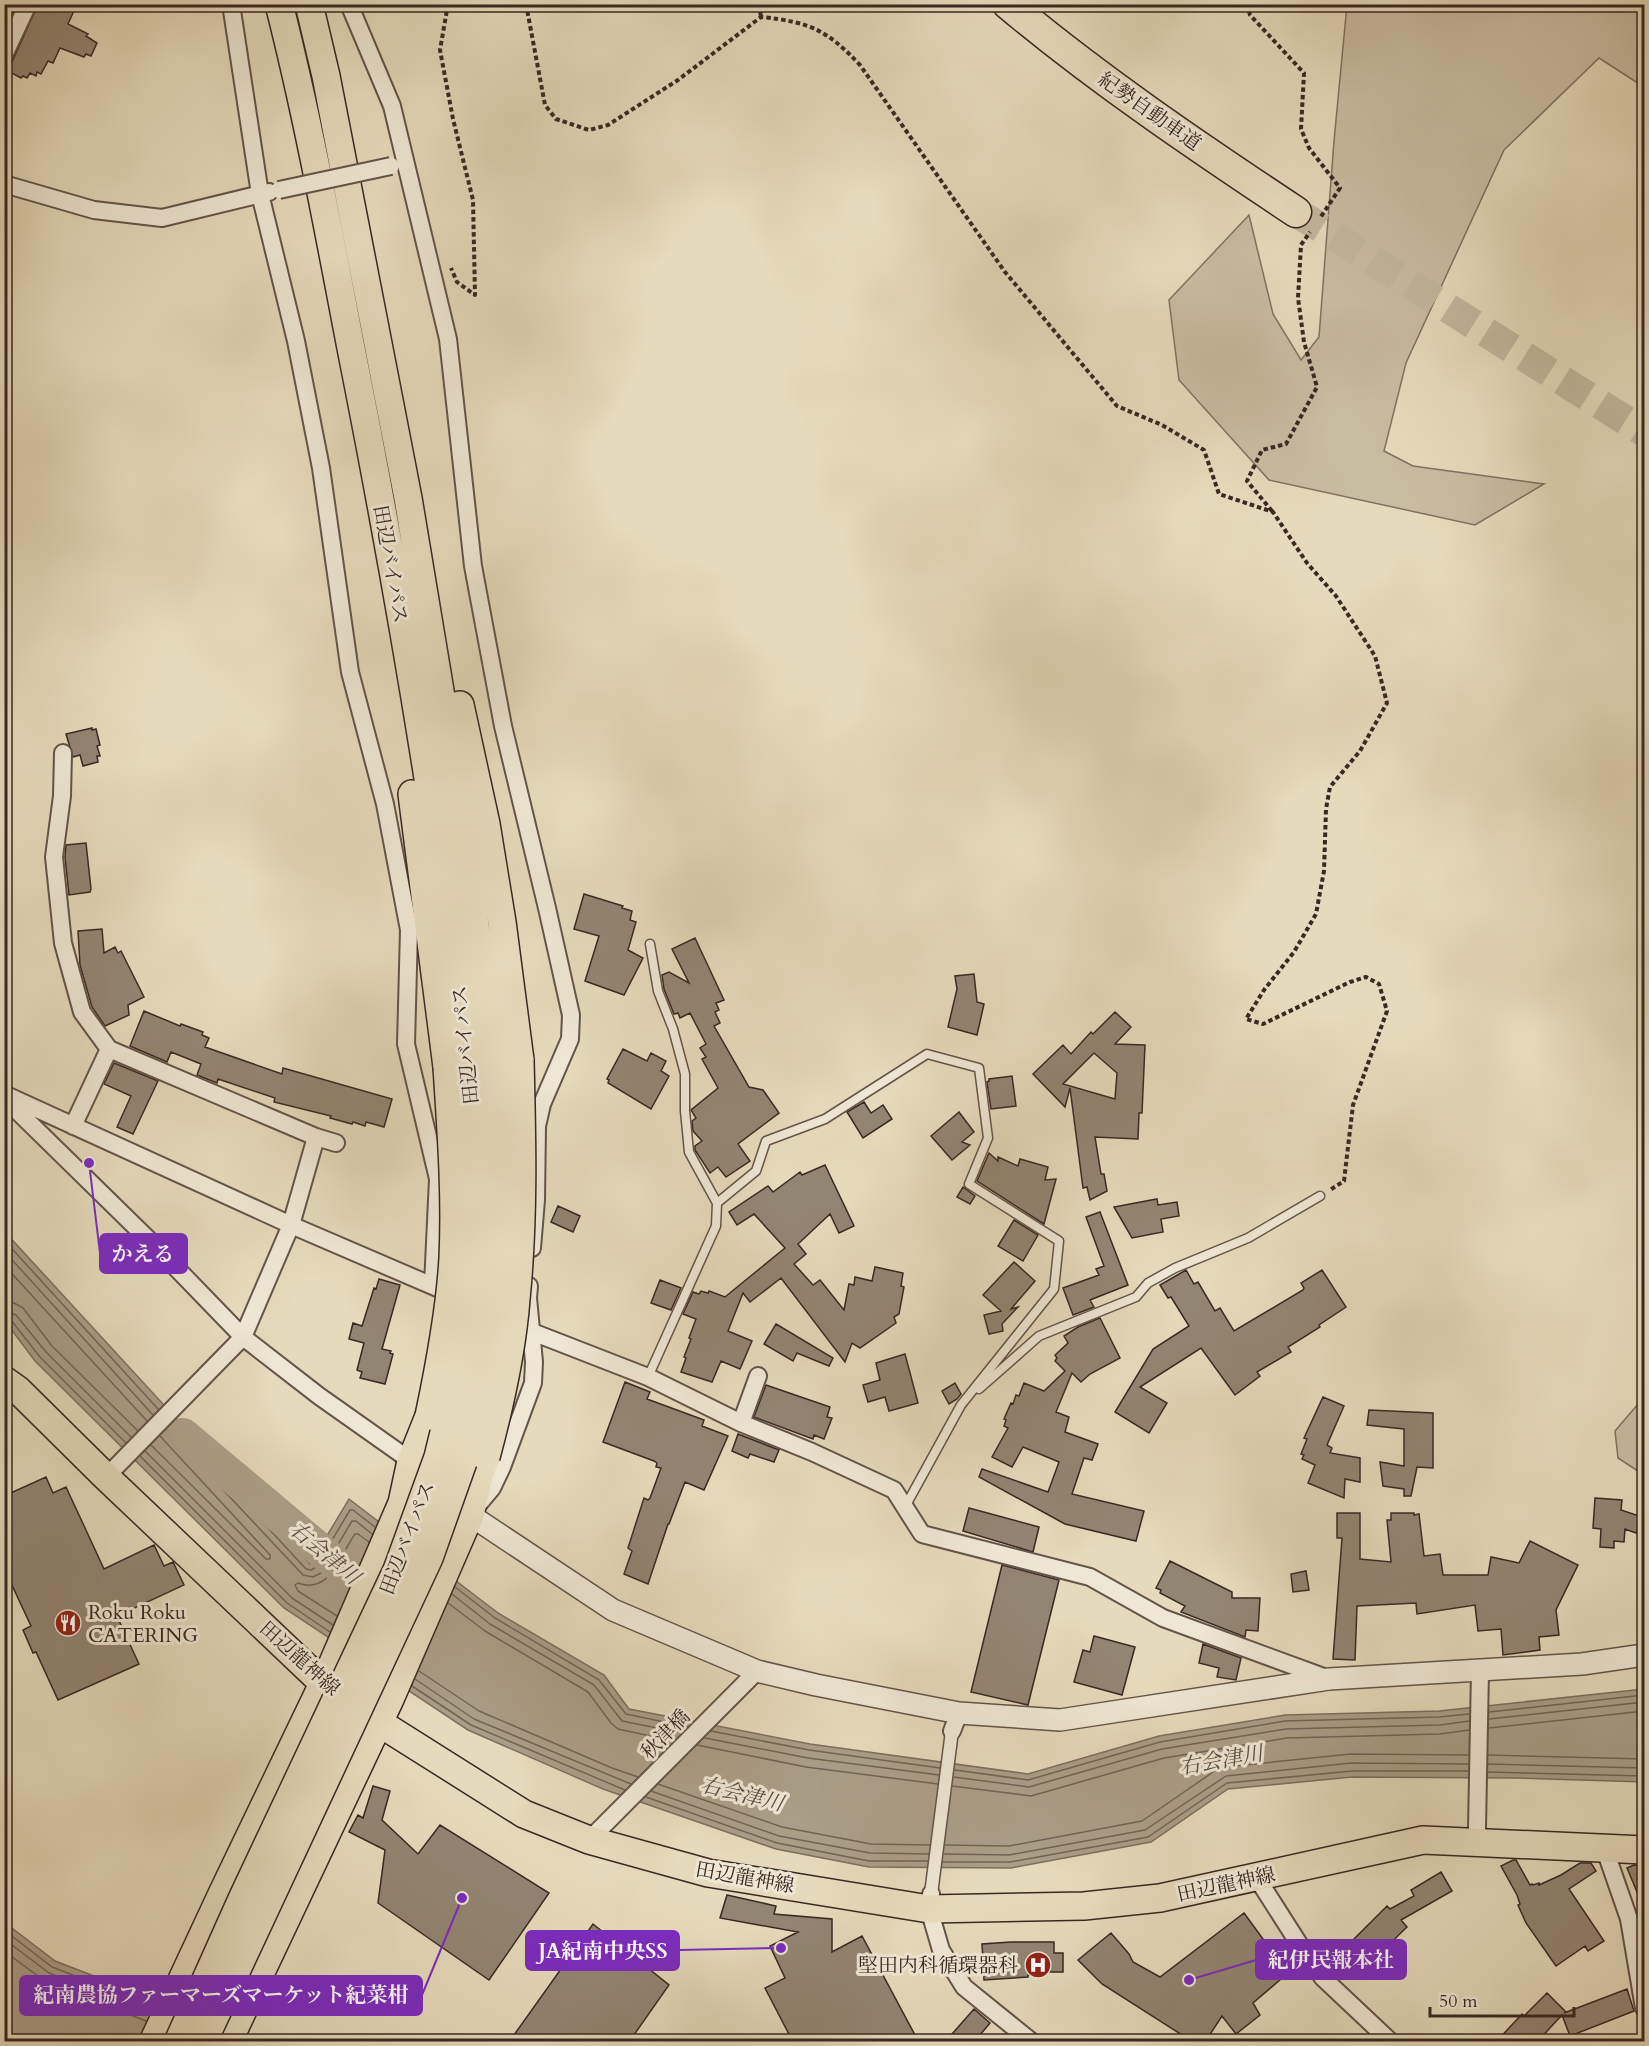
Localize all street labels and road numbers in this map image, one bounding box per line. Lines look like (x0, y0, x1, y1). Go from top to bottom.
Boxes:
street label: 紀勢自動車道 (1093, 66, 1207, 157)
street label: 田辺バイパス (367, 503, 414, 625)
street label: 田辺バイパス (446, 984, 485, 1106)
street label: 田辺バイパス (373, 1478, 442, 1599)
street label: 田辺龍神線 (253, 1615, 346, 1702)
street label: 秋津橋 (635, 1703, 696, 1765)
street label: 田辺龍神線 (693, 1856, 796, 1899)
street label: 田辺龍神線 (1174, 1861, 1278, 1908)

